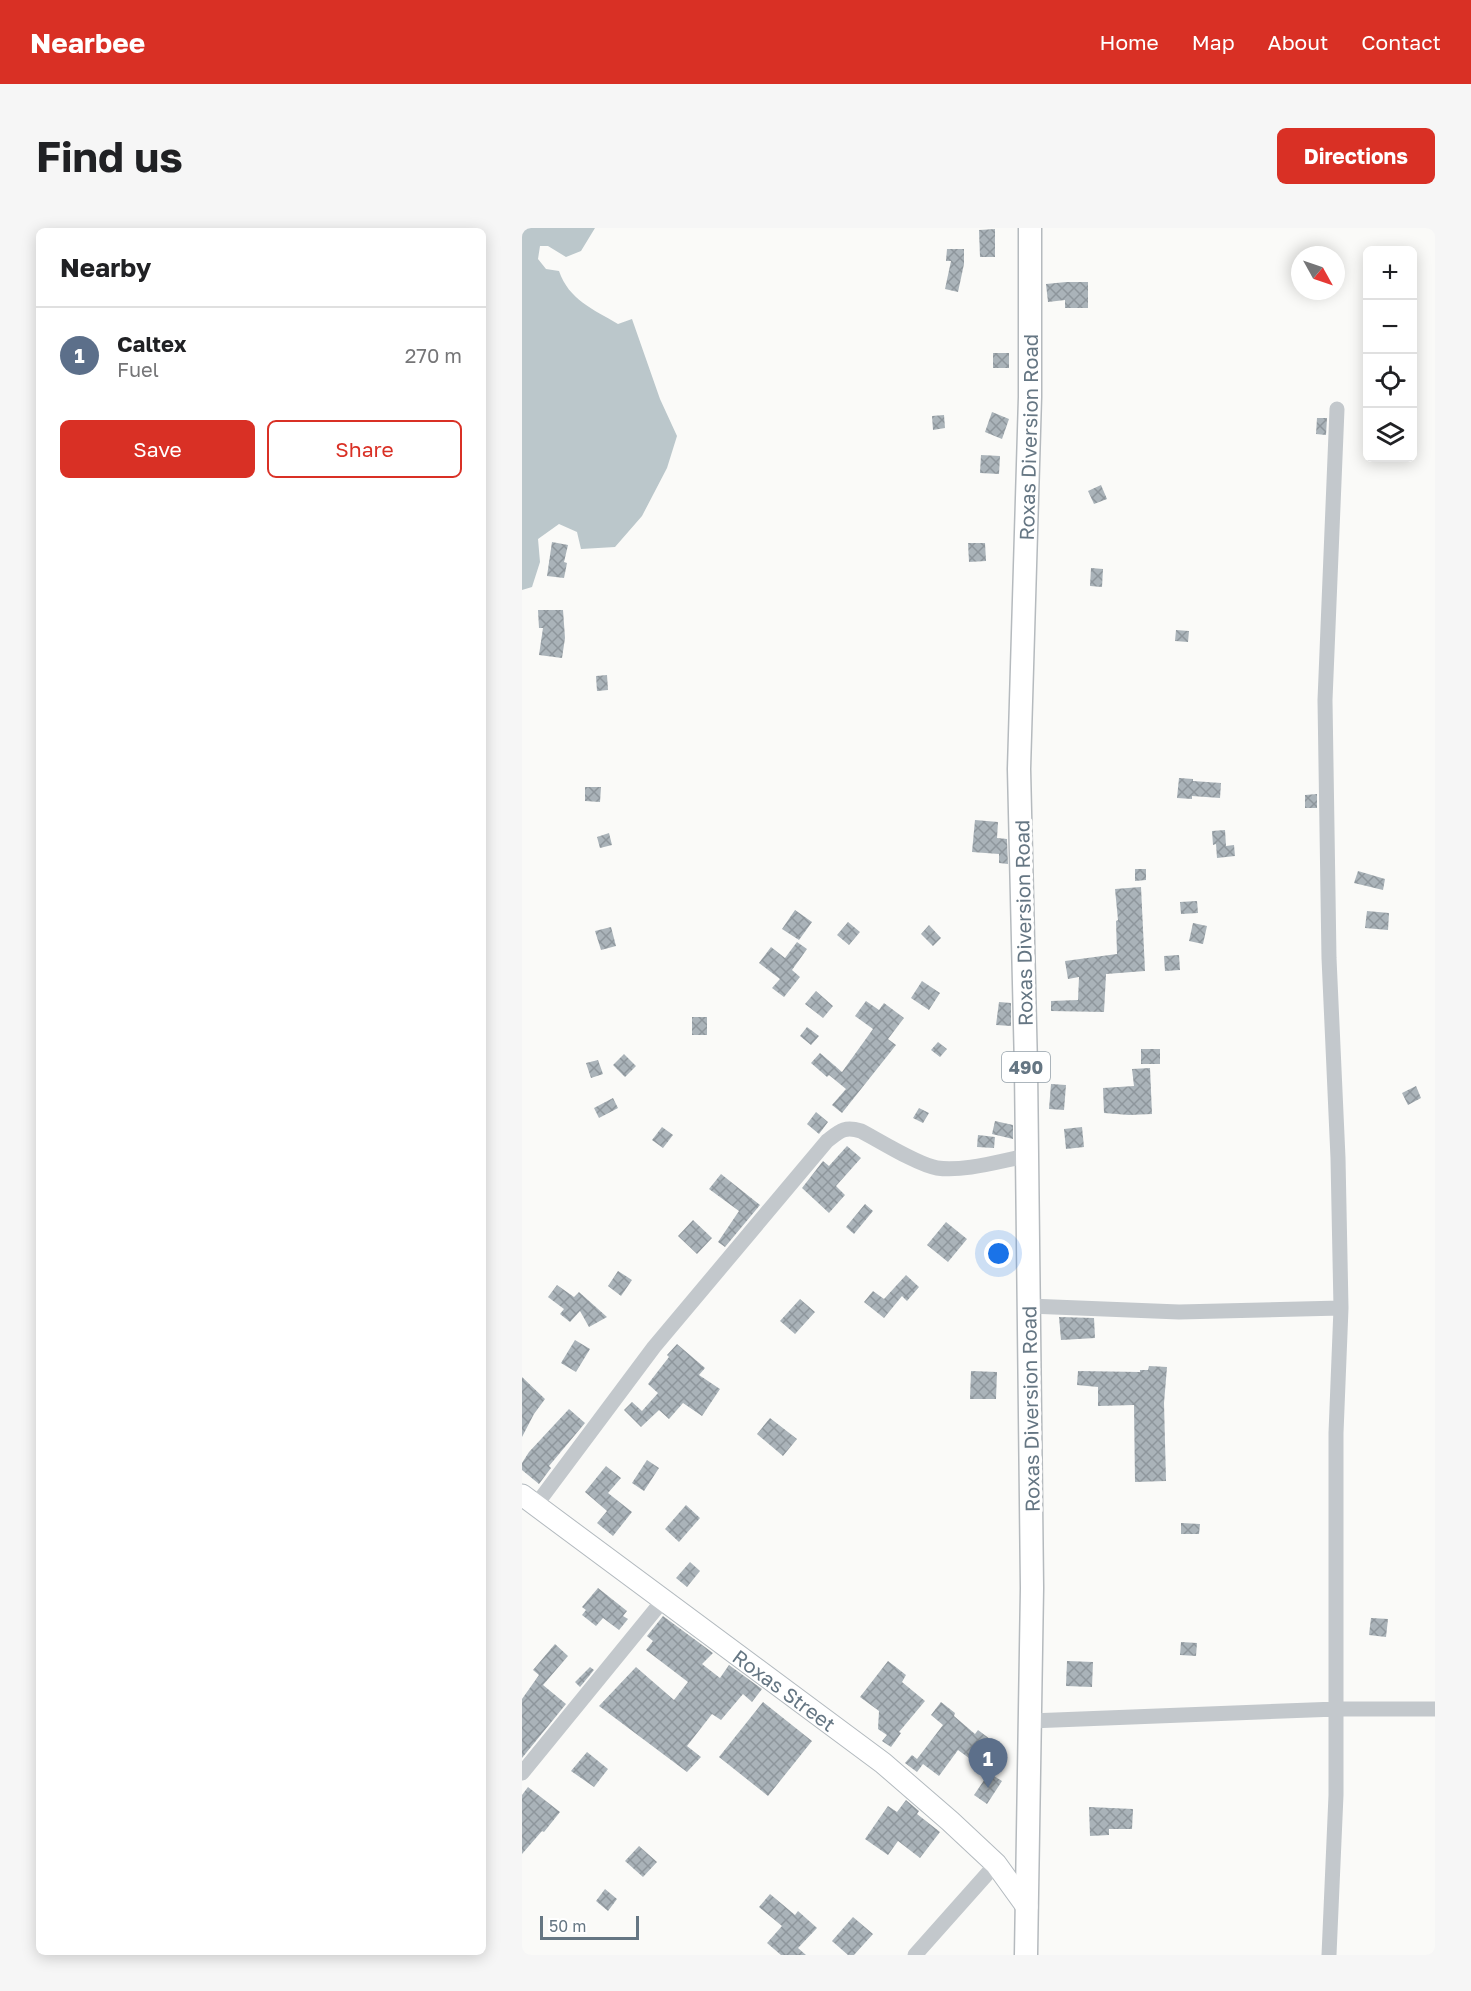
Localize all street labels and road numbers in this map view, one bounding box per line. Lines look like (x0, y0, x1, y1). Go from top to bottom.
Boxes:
street label: Roxas Diversion Road (1014, 334, 1042, 541)
street label: Roxas Diversion Road (1009, 820, 1037, 1026)
road number: 490 (1002, 1052, 1050, 1082)
street label: Roxas Diversion Road (1016, 1306, 1044, 1512)
street label: Roxas Street (728, 1644, 841, 1736)

